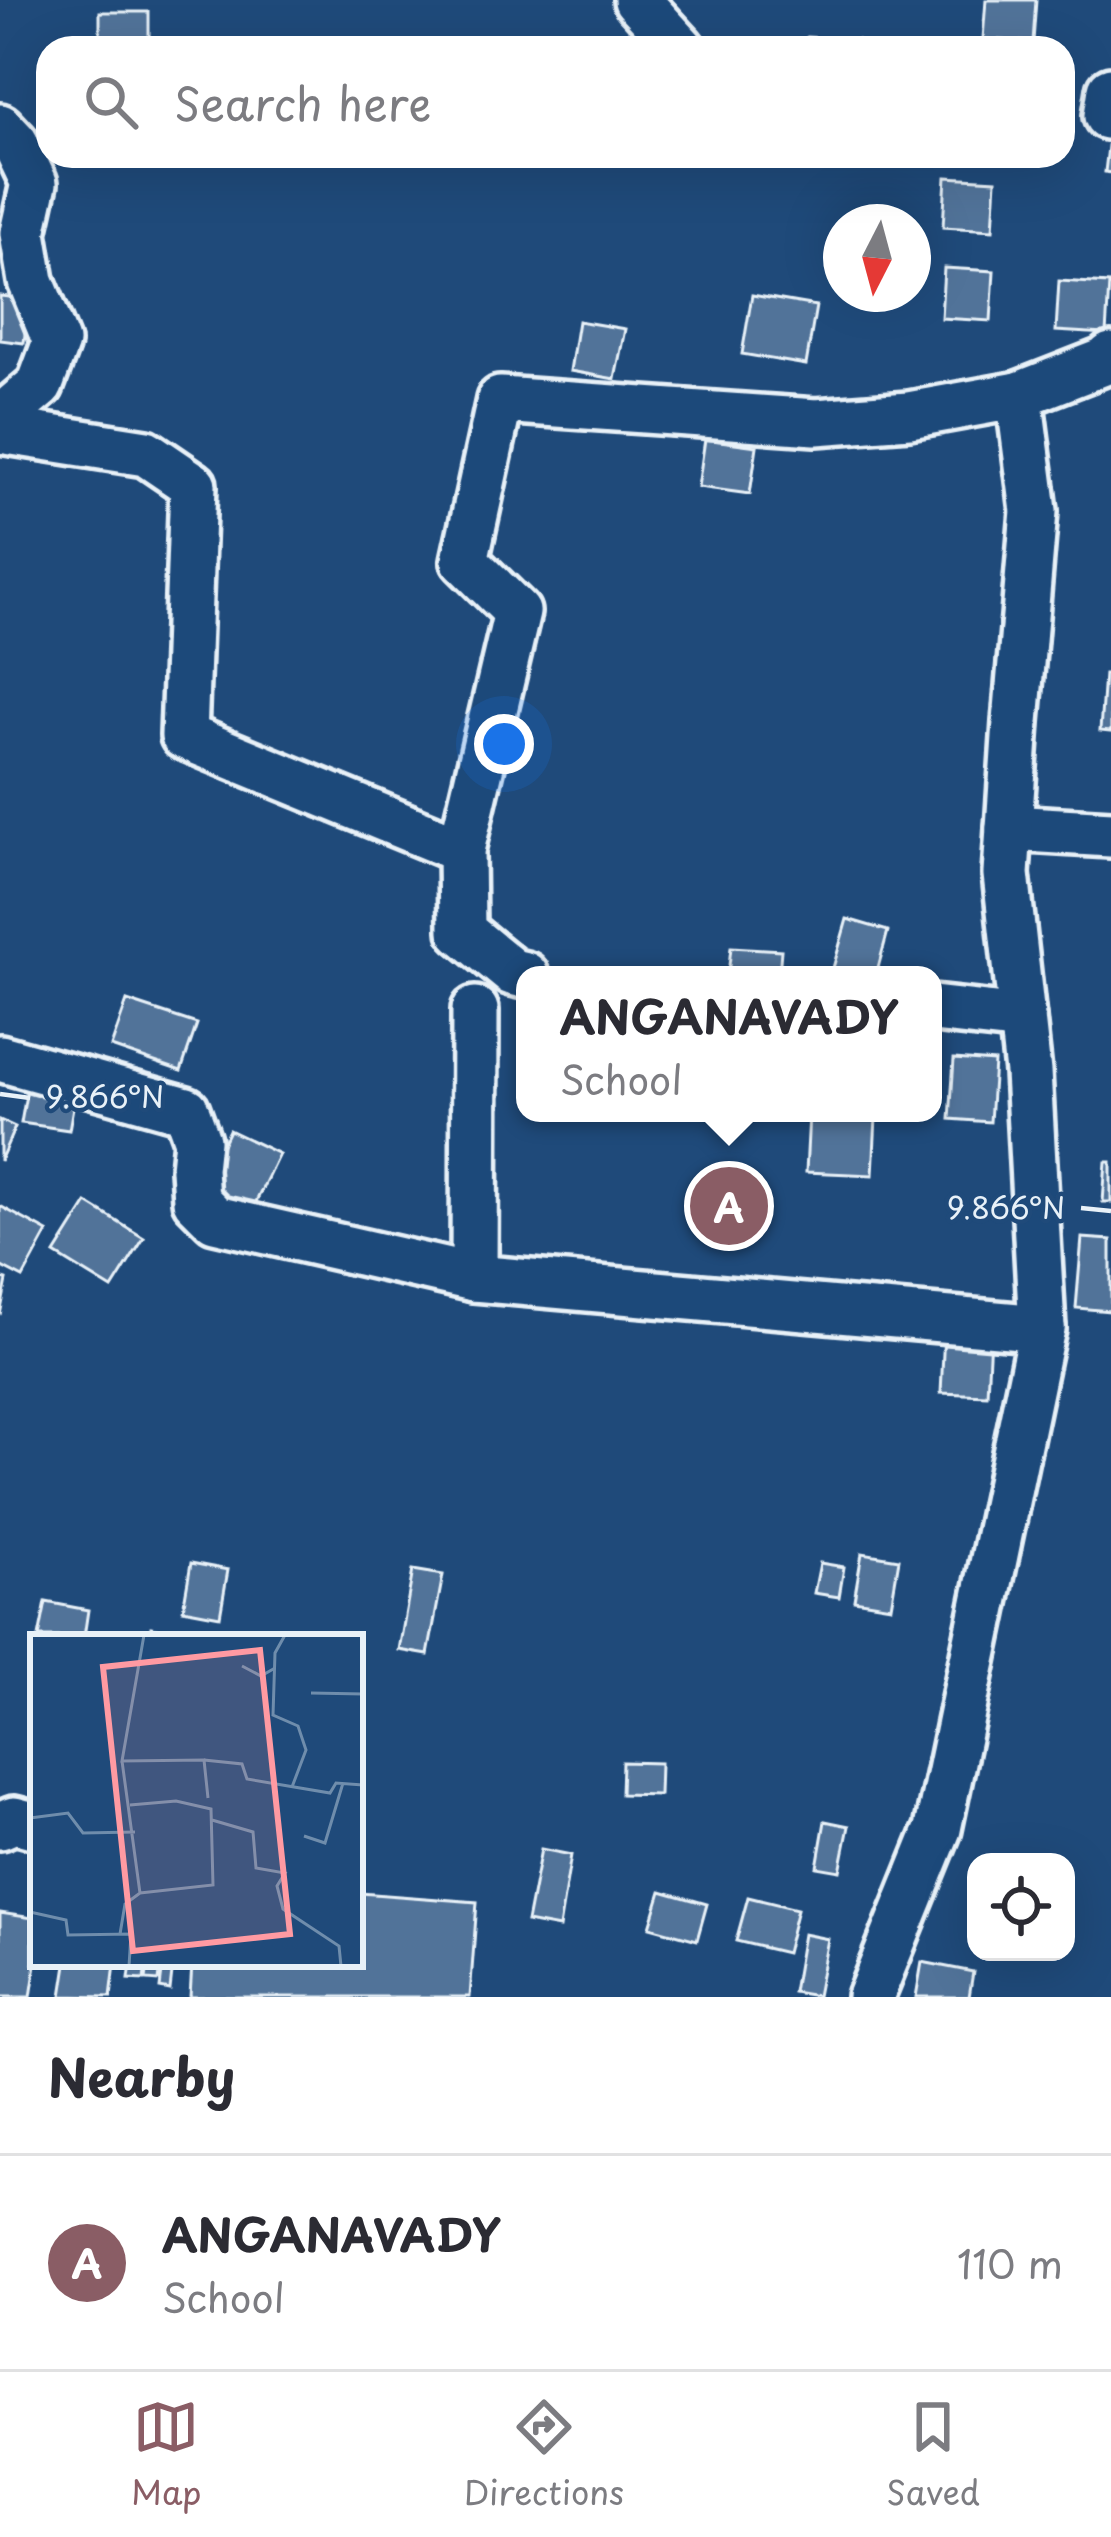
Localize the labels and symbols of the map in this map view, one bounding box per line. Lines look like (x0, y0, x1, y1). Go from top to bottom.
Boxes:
north arrow (823, 204, 931, 312)
your location (474, 714, 534, 774)
text: 9.866°N (46, 1073, 164, 1118)
pin: A (690, 1161, 768, 1251)
text: 9.866°N (947, 1184, 1065, 1229)
inset map (30, 1634, 363, 1967)

